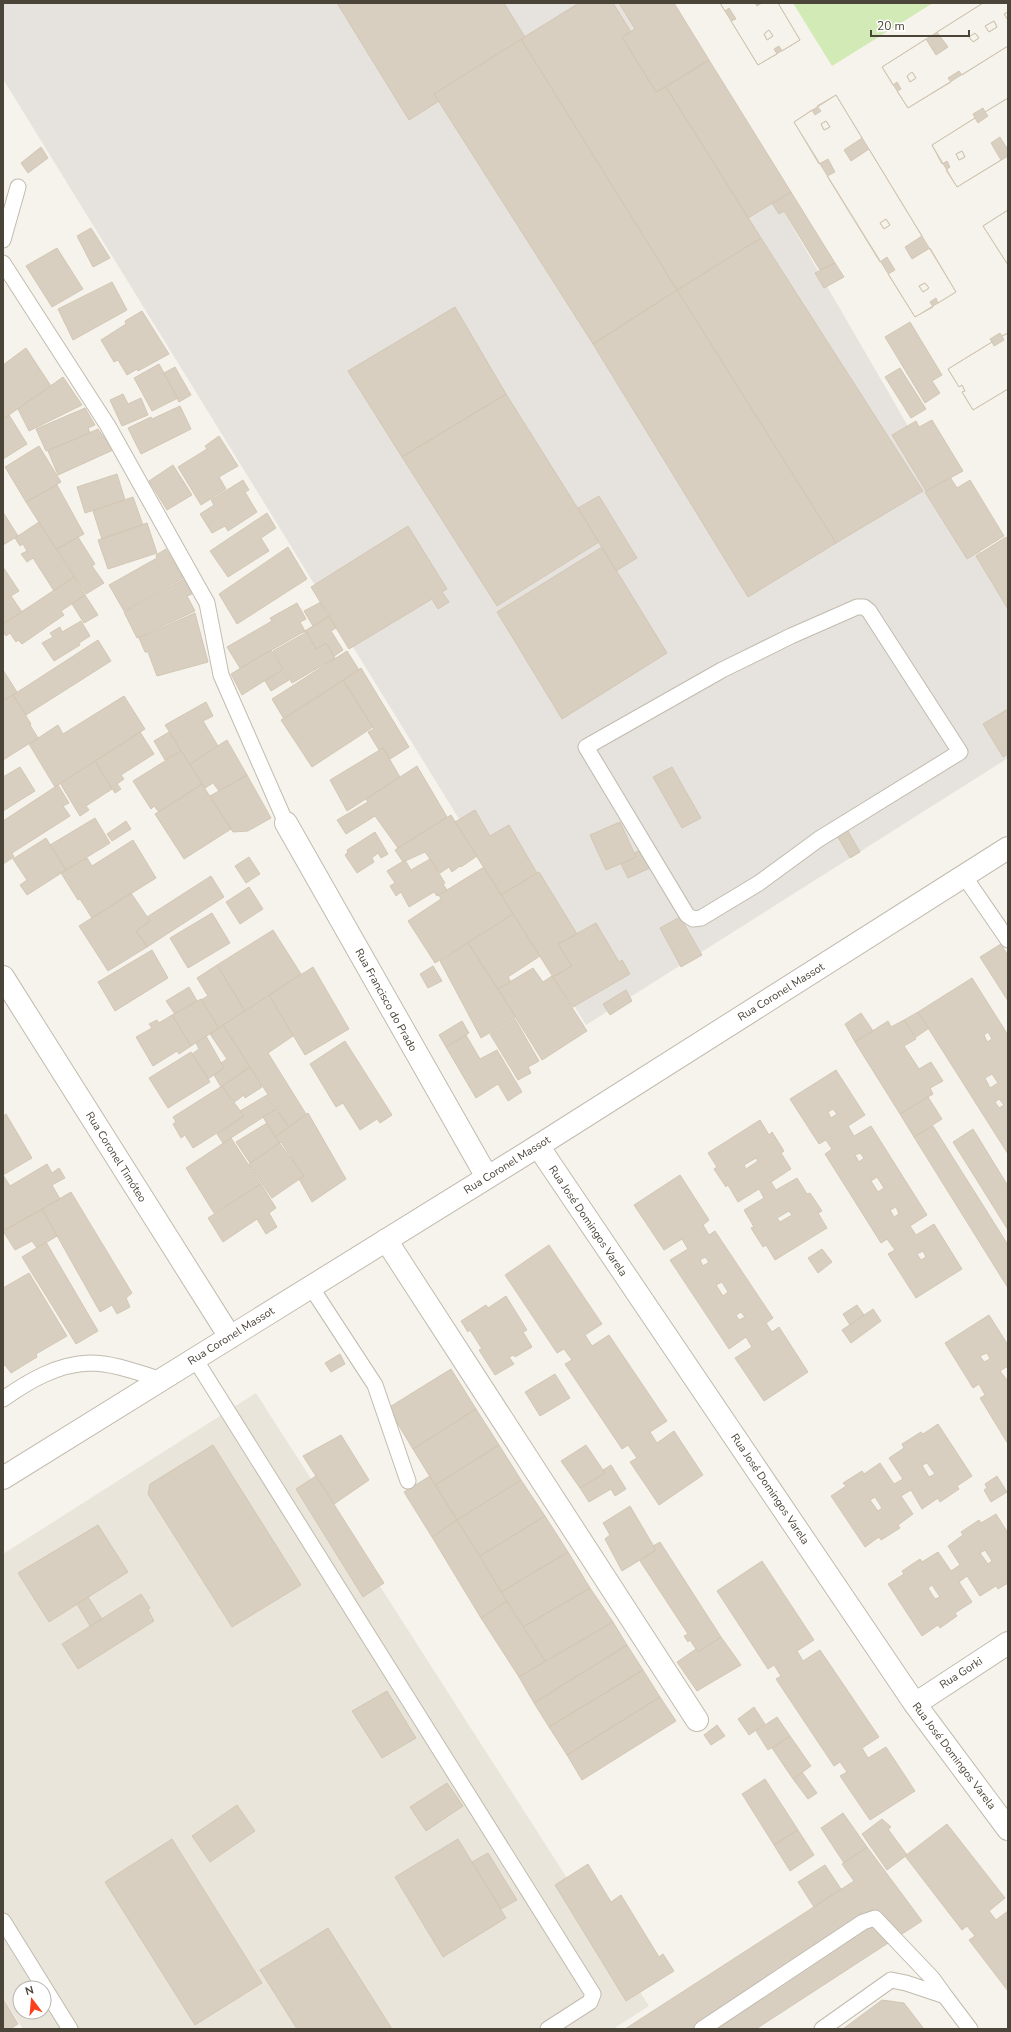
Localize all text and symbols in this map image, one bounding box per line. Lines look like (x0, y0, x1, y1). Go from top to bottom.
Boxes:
scale bar (871, 12, 969, 38)
text: 20 m (877, 18, 905, 34)
street label: Rua Francisco do Prado (351, 946, 421, 1054)
street label: Rua Coronel Massot (735, 959, 827, 1025)
street label: Rua Coronel Timóteo (82, 1109, 150, 1205)
street label: Rua Coronel Massot (461, 1132, 553, 1198)
street label: Rua José Domingos Varela (545, 1163, 631, 1279)
street label: Rua Coronel Massot (185, 1303, 277, 1369)
street label: Rua José Domingos Varela (727, 1431, 813, 1547)
street label: Rua Gorki (937, 1654, 985, 1692)
street label: Rua José Domingos Varela (909, 1699, 999, 1813)
north arrow (12, 1980, 52, 2020)
text: N (23, 1983, 35, 1999)

